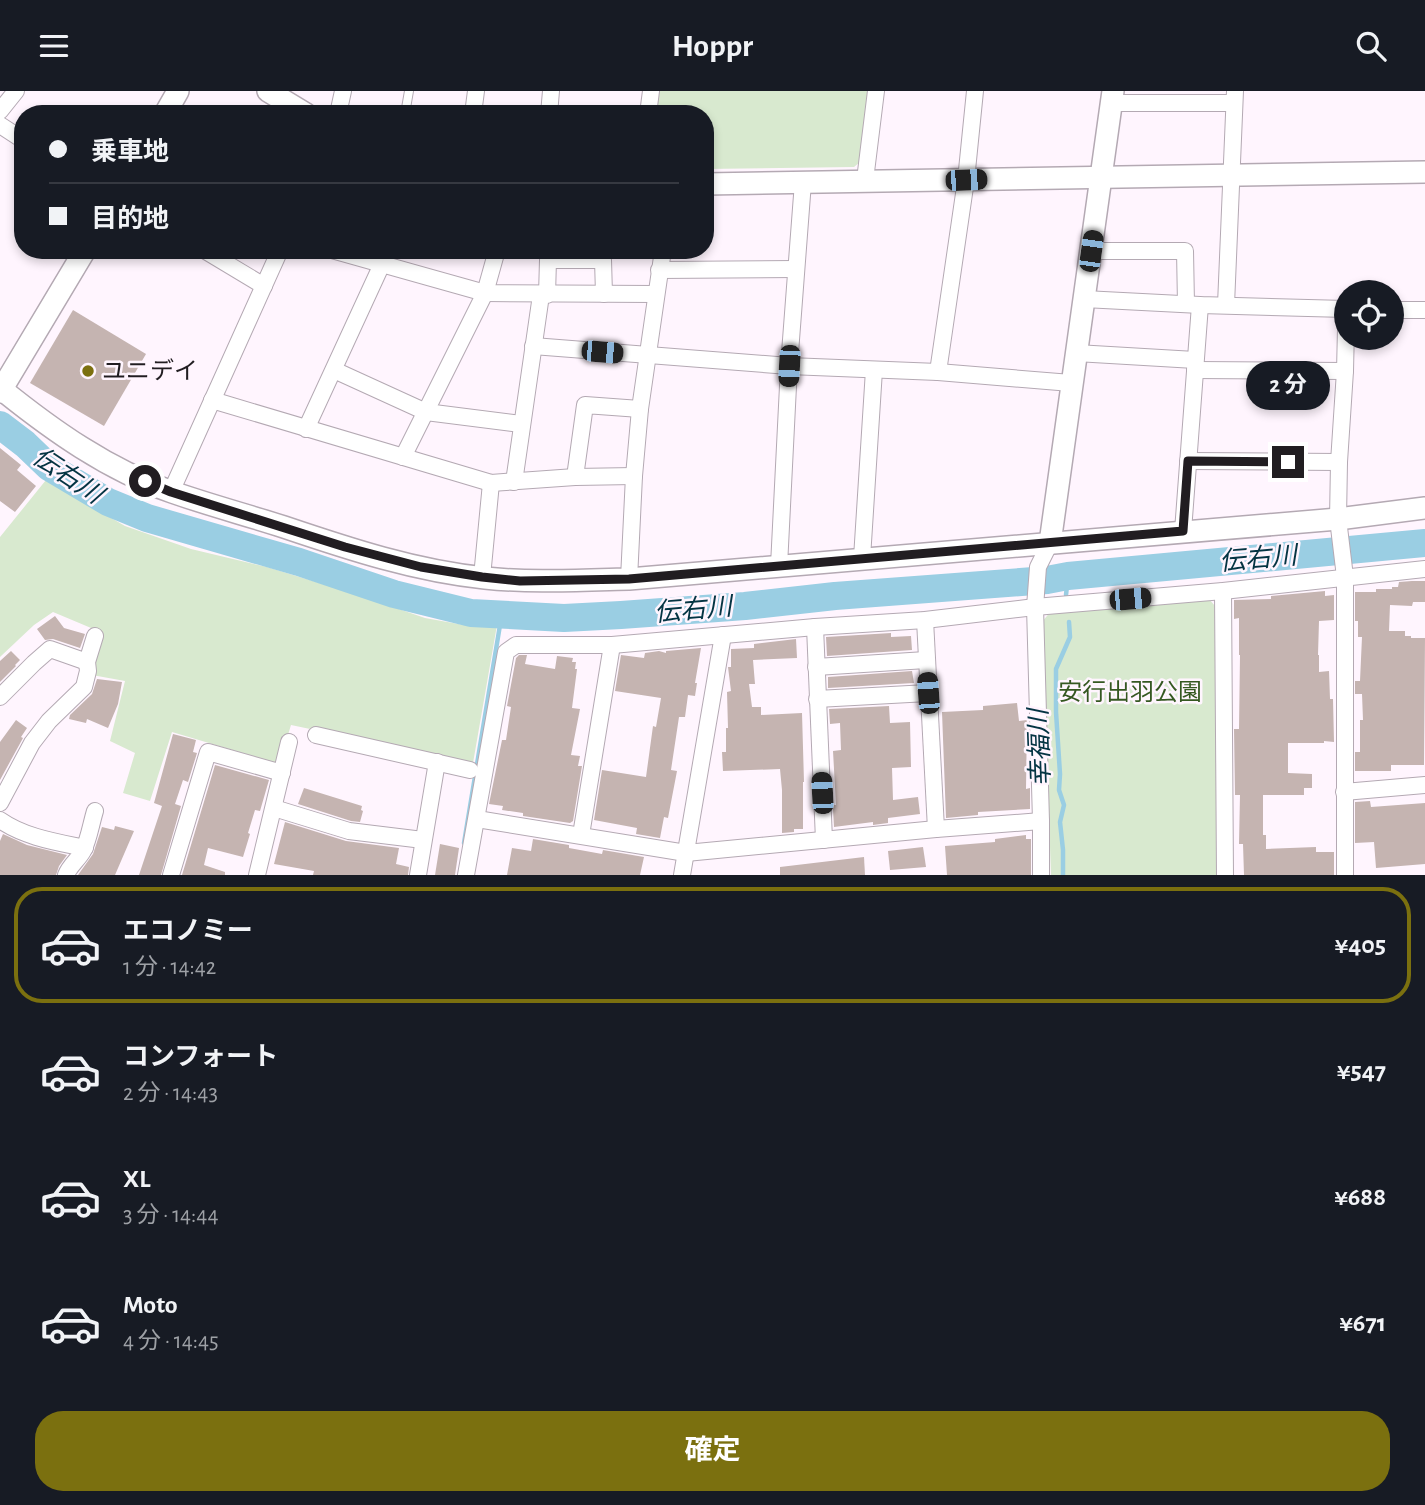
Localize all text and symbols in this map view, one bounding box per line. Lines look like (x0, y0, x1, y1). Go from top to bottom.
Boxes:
icon: menu (35, 27, 73, 65)
icon: search (1352, 27, 1390, 65)
text: Hoppr (672, 30, 753, 62)
text: 乗車地 (91, 139, 169, 165)
car (945, 169, 988, 191)
text: 目的地 (91, 206, 169, 232)
car (1078, 229, 1105, 273)
map controls (1334, 280, 1404, 350)
button: locate (1334, 280, 1404, 350)
car (581, 340, 624, 364)
car (778, 344, 801, 388)
place label: ユニデイ (102, 358, 198, 384)
callout: 2 分 (1246, 361, 1330, 409)
marker: ユニデイ (80, 363, 96, 379)
text: 2 分 (1269, 374, 1307, 397)
water label: 伝右川 (28, 442, 110, 510)
route end (1272, 446, 1304, 478)
route start (129, 465, 161, 497)
water label: 伝右川 (1218, 541, 1301, 575)
car (1109, 587, 1152, 611)
water label: 伝右川 (653, 592, 736, 626)
car (917, 671, 940, 715)
park label: 安行出羽公園 (1058, 679, 1202, 705)
water label: 幸福川 (1025, 706, 1054, 787)
car (811, 771, 834, 815)
icon: car (39, 914, 102, 977)
text: エコノミー (123, 918, 253, 944)
text: ¥405 (1334, 932, 1386, 958)
text: 1 分 · 14:42 (123, 956, 216, 979)
icon: car (39, 1040, 102, 1103)
text: コンフォート (123, 1044, 278, 1070)
text: ¥547 (1337, 1058, 1386, 1084)
text: 2 分 · 14:43 (123, 1082, 218, 1105)
icon: car (39, 1166, 102, 1229)
text: XL (123, 1166, 150, 1192)
text: ¥688 (1334, 1184, 1386, 1210)
text: 3 分 · 14:44 (123, 1204, 219, 1227)
icon: car (39, 1292, 102, 1355)
text: Moto (123, 1292, 178, 1318)
text: ¥671 (1339, 1310, 1386, 1336)
text: 4 分 · 14:45 (123, 1330, 219, 1353)
button: 確定 (35, 1411, 1390, 1491)

